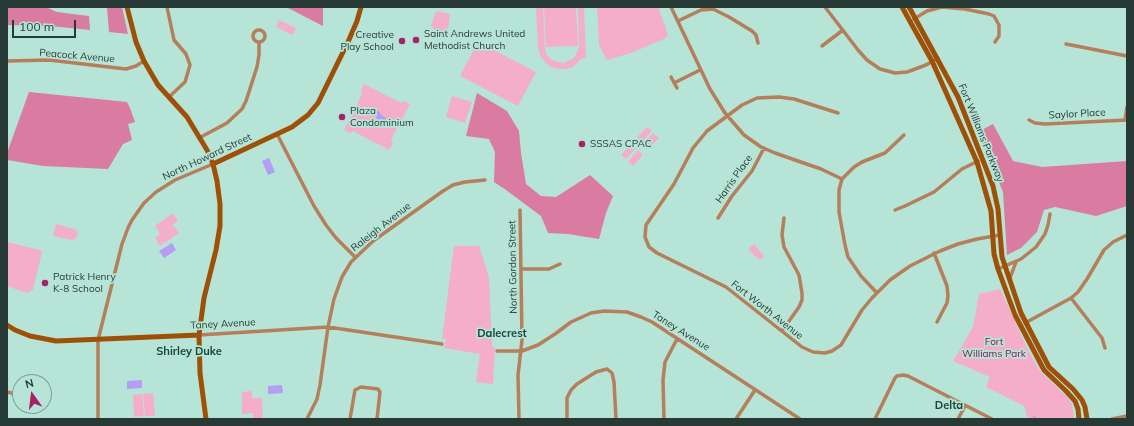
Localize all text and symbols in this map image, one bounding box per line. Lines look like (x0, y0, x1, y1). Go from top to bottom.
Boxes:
scale bar (14, 12, 78, 38)
text: 100 m (19, 19, 54, 34)
place label: Saint Andrews United Methodist Church (424, 28, 525, 52)
place label: Creative Play School (340, 29, 394, 52)
marker: Saint Andrews United Methodist Church (411, 35, 421, 45)
marker: Creative Play School (397, 36, 407, 46)
street label: Peacock Avenue (39, 47, 115, 65)
street label: Fort Williams Parkway (956, 82, 1006, 184)
place label: Plaza Condominium (350, 105, 414, 128)
street label: Saylor Place (1048, 107, 1106, 121)
marker: Plaza Condominium (337, 112, 347, 122)
street label: North Howard Street (161, 131, 253, 183)
place label: SSSAS CPAC (590, 138, 652, 150)
marker: SSSAS CPAC (577, 139, 587, 149)
street label: Harris Place (713, 153, 755, 205)
street label: Raleigh Avenue (349, 200, 413, 254)
street label: North Gordon Street (506, 220, 520, 314)
place label: Patrick Henry K-8 School (53, 271, 116, 294)
marker: Patrick Henry K-8 School (40, 278, 50, 288)
street label: Fort Worth Avenue (729, 278, 805, 342)
street label: Taney Avenue (650, 309, 712, 353)
street label: Taney Avenue (190, 316, 256, 332)
district label: Dalecrest (477, 327, 527, 341)
park label: Fort Williams Park (962, 336, 1026, 360)
district label: Shirley Duke (156, 345, 222, 359)
north arrow (12, 374, 52, 414)
text: N (24, 376, 35, 391)
district label: Delta (935, 399, 963, 413)

